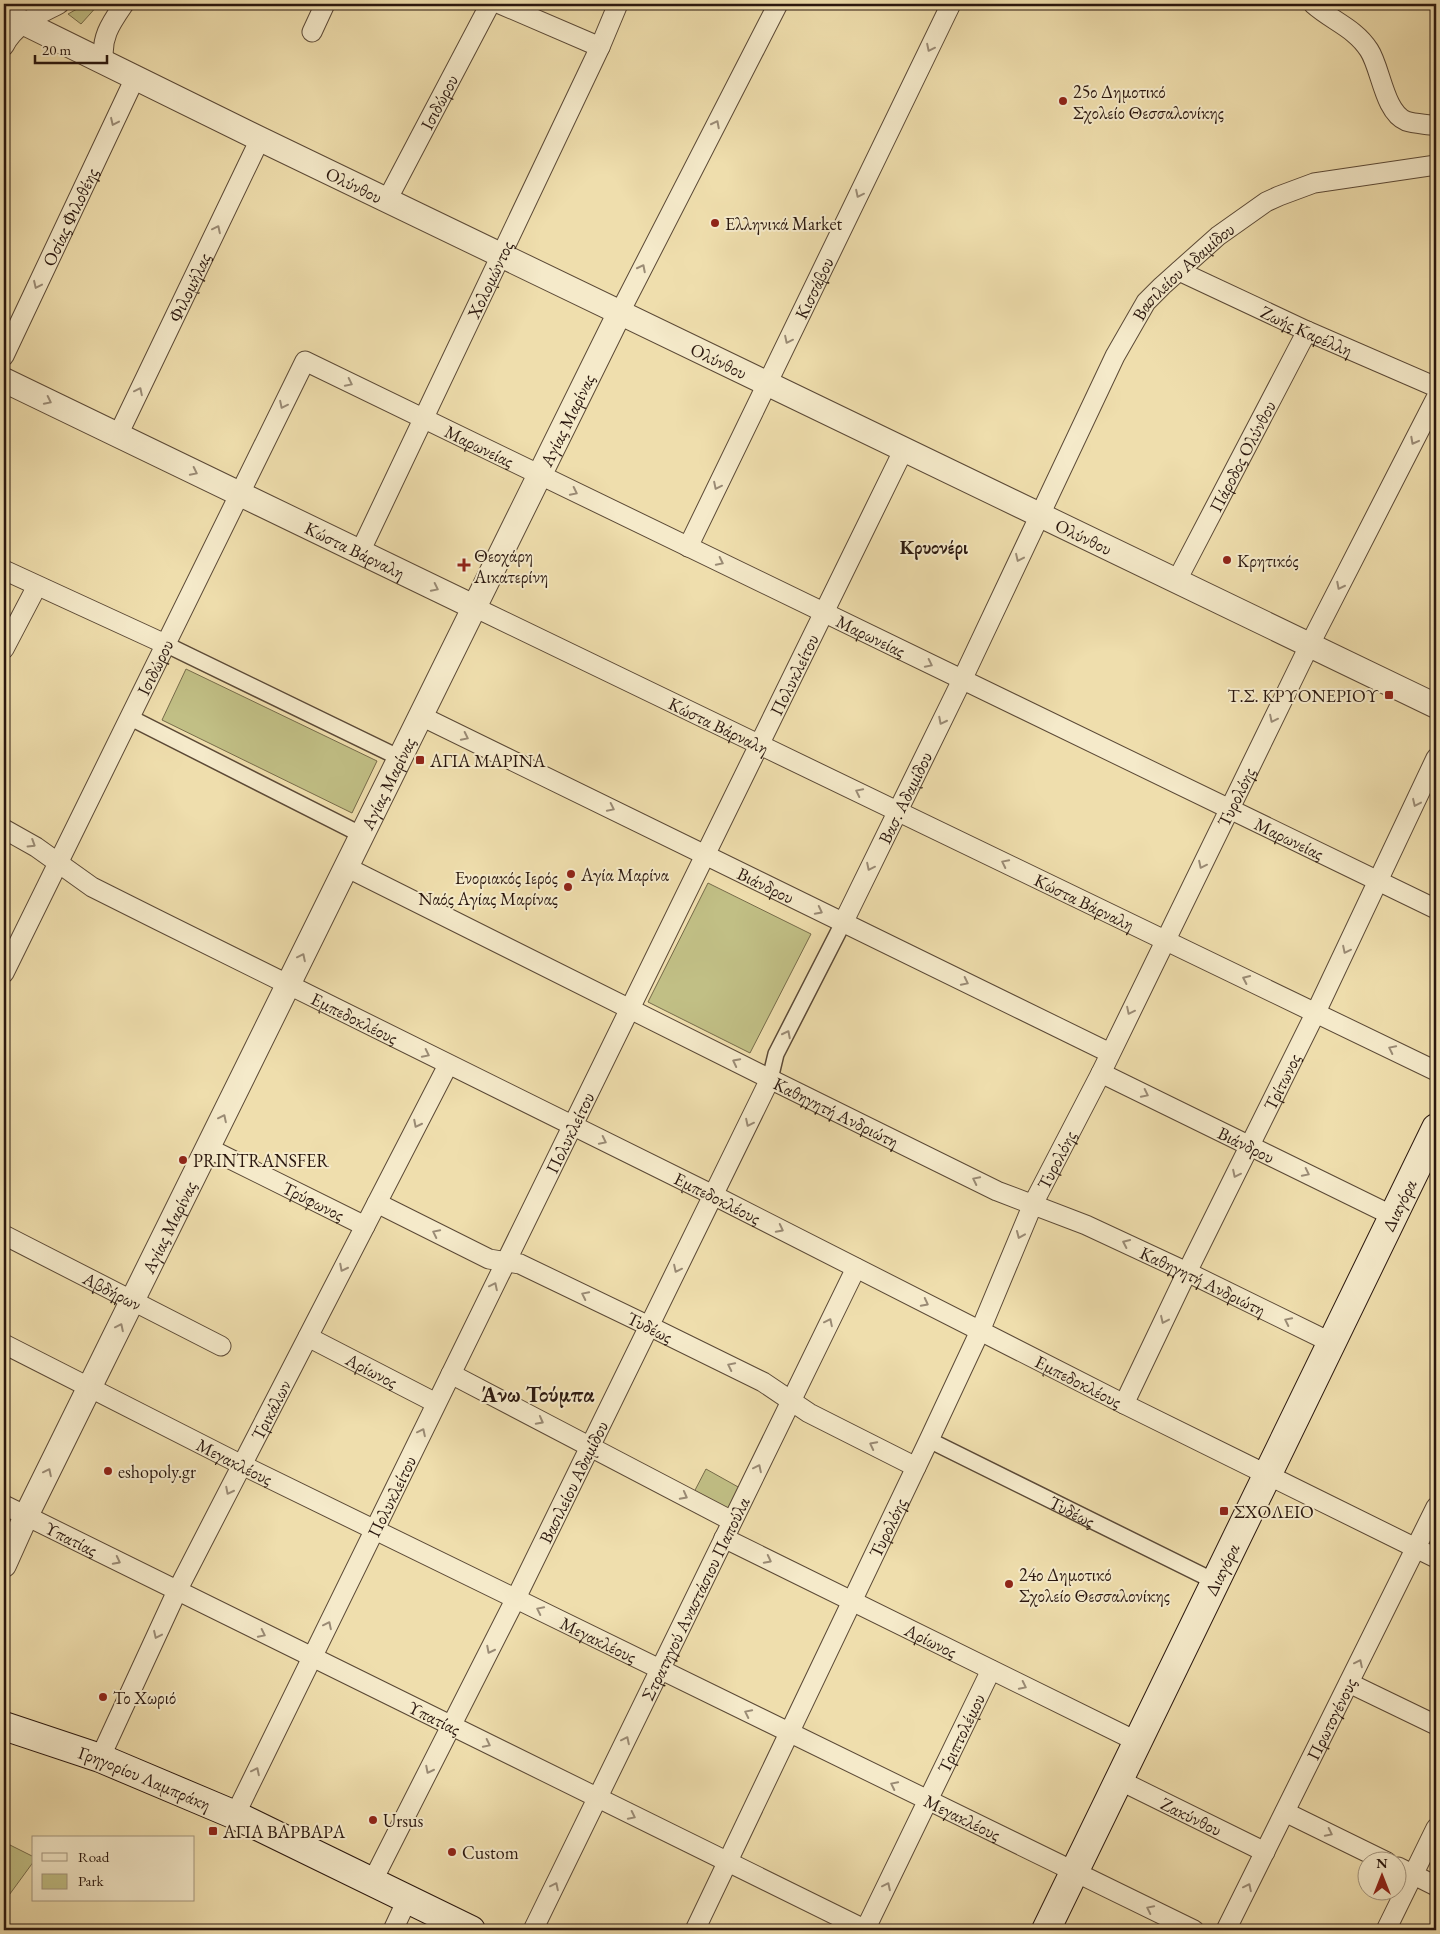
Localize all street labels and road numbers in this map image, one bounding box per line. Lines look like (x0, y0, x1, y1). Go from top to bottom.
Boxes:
street label: Ισιδώρου (415, 70, 463, 133)
street label: Ολύνθου (322, 161, 386, 208)
street label: Οσίας Φιλοθέης (37, 164, 103, 270)
street label: Βασιλείου Αδαμίδου (1127, 217, 1239, 324)
street label: Χολομώντος (461, 237, 518, 323)
street label: Φιλομήλας (163, 249, 215, 326)
street label: Κισσάβου (789, 253, 838, 323)
street label: Ζωής Καρέλλη (1257, 300, 1356, 361)
street label: Ολύνθου (687, 337, 751, 384)
street label: Αγίας Μαρίνας (534, 370, 599, 471)
street label: Πάροδος Ολύνθου (1203, 396, 1280, 516)
street label: Μαρωνείας (441, 419, 518, 472)
street label: Ολύνθου (1052, 513, 1116, 560)
street label: Κώστα Βάρναλη (301, 516, 409, 584)
street label: Μαρωνείας (833, 609, 909, 662)
street label: Πολυκλείτου (764, 630, 823, 719)
street label: Ισιδώρου (131, 635, 178, 699)
street label: Κώστα Βάρναλη (665, 691, 773, 759)
street label: Αγίας Μαρίνας (355, 733, 420, 834)
street label: Βασ. Αδαμίδου (872, 747, 937, 847)
street label: Τυρολόης (1211, 763, 1260, 830)
street label: Μαρωνείας (1251, 812, 1328, 865)
street label: Βιάνδρου (734, 861, 798, 908)
street label: Κώστα Βάρναλη (1031, 868, 1139, 936)
street label: Εμπεδοκλέους (308, 986, 402, 1049)
street label: Τρίτωνος (1258, 1049, 1305, 1114)
street label: Καθηγητή Ανδριώτη (770, 1071, 903, 1152)
street label: Πολυκλείτου (540, 1088, 599, 1177)
street label: Βιάνδρου (1214, 1121, 1279, 1168)
street label: Τυρολόης (1031, 1126, 1081, 1193)
street label: Εμπεδοκλέους (670, 1166, 765, 1229)
street label: Διαγόρα (1376, 1174, 1421, 1235)
street label: Τρύφωνος (279, 1175, 349, 1226)
street label: Αγίας Μαρίνας (136, 1177, 201, 1278)
street label: Καθηγητή Ανδριώτη (1137, 1240, 1270, 1320)
street label: Αβδήρων (79, 1266, 146, 1315)
street label: Τυδέως (623, 1306, 677, 1347)
street label: Αρίωνος (341, 1347, 402, 1393)
street label: Εμπεδοκλέους (1032, 1349, 1126, 1413)
street label: Τρικάλων (245, 1375, 296, 1444)
street label: Βασιλείου Αδαμίδου (533, 1417, 613, 1547)
street label: Μεγακλέους (193, 1432, 277, 1490)
street label: Πολυκλείτου (361, 1452, 421, 1541)
street label: Τυδέως (1046, 1490, 1099, 1532)
street label: Στρατηγού Αναστάσιου Παπούλα (635, 1492, 755, 1704)
street label: Τυρολόης (863, 1494, 911, 1561)
street label: Υπατίας (41, 1515, 101, 1561)
street label: Διαγόρα (1199, 1539, 1244, 1599)
street label: Μεγακλέους (557, 1611, 641, 1668)
street label: Αρίωνος (900, 1617, 961, 1663)
street label: Πρωτογένους (1301, 1673, 1361, 1764)
street label: Τριπτολέμου (932, 1689, 990, 1776)
street label: Υπατίας (404, 1695, 465, 1740)
street label: Γρηγορίου Λαμπράκη (76, 1740, 214, 1815)
street label: Μεγακλέους (921, 1789, 1005, 1845)
street label: Ζακύνθου (1157, 1791, 1226, 1841)

